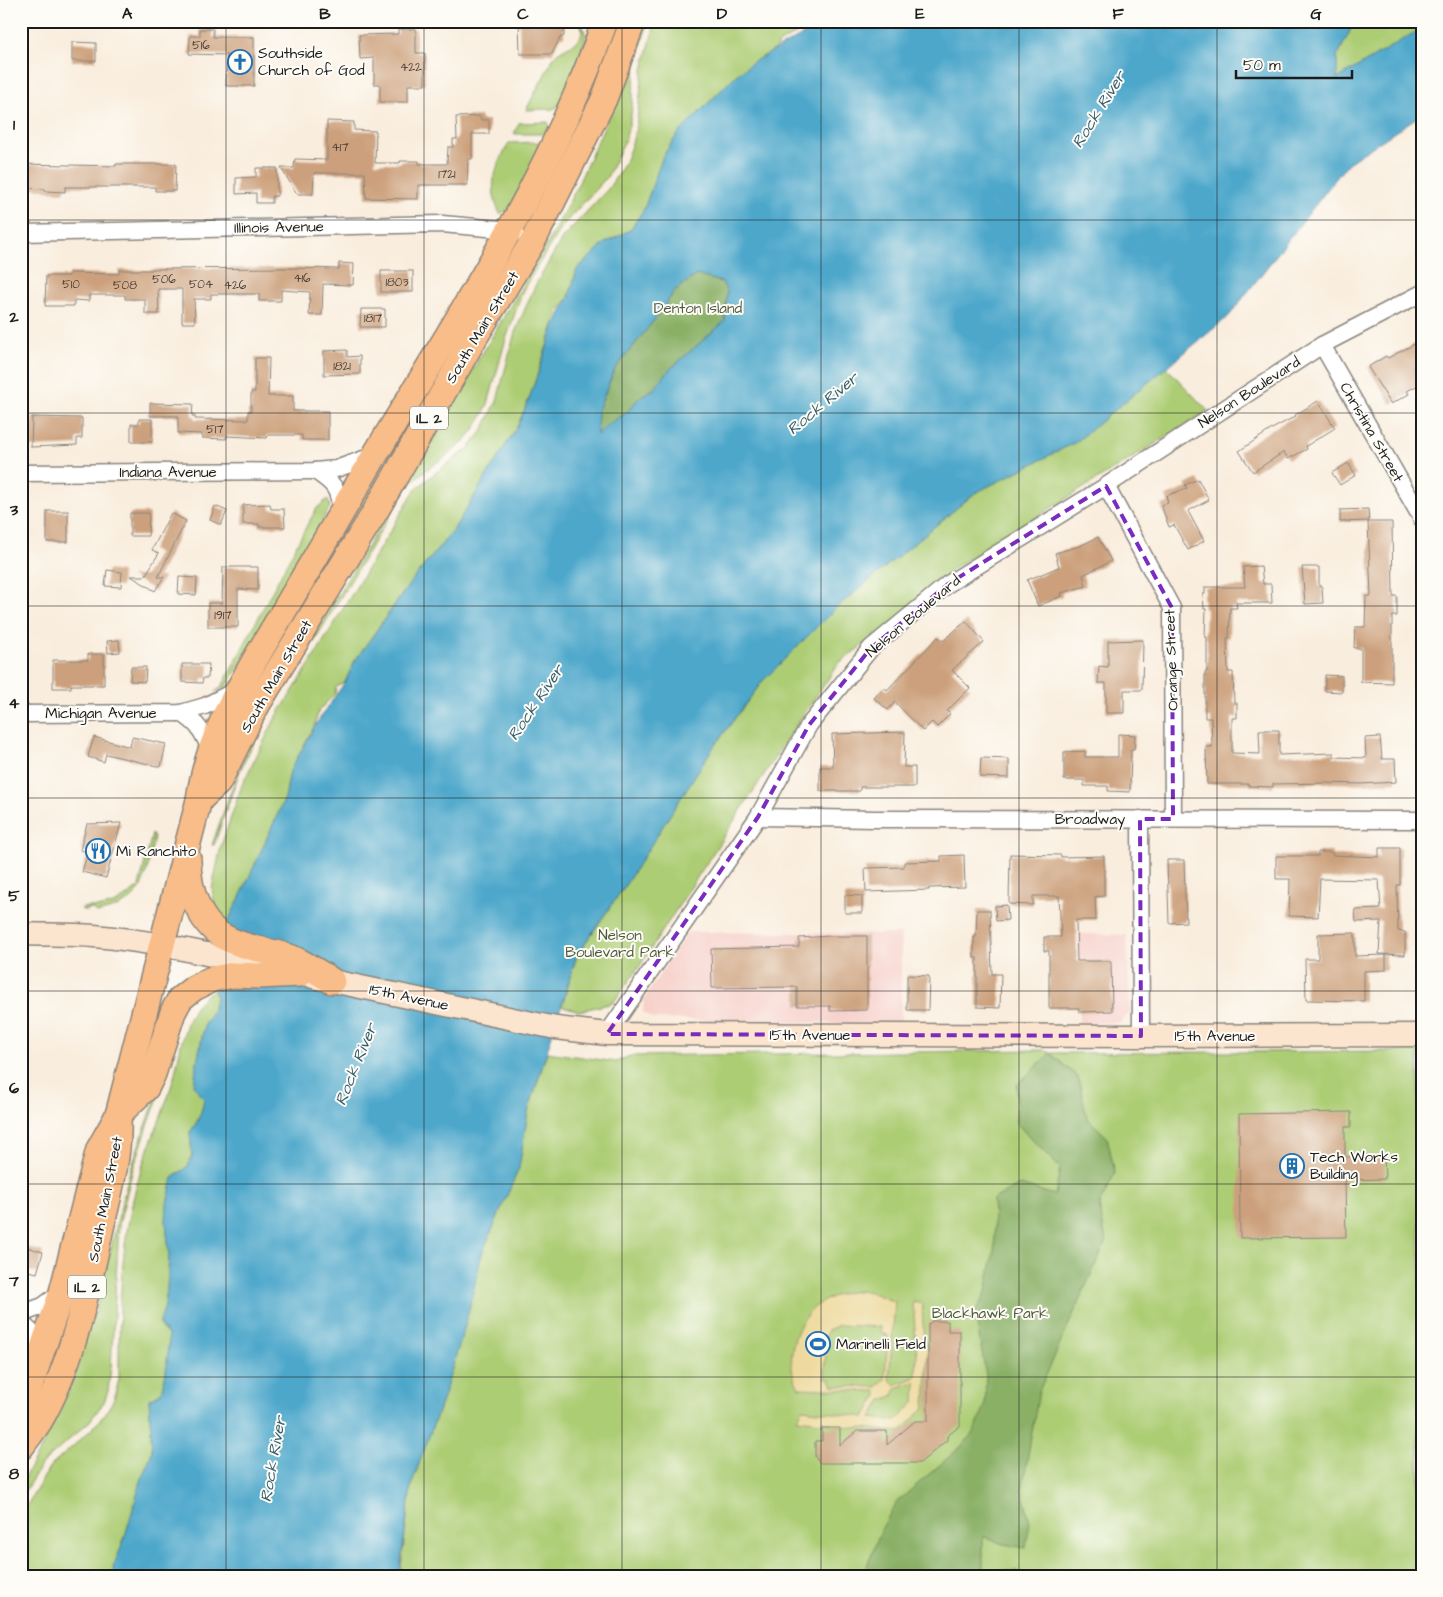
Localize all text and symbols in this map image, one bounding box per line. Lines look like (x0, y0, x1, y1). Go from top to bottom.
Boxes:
text: A (122, 3, 133, 25)
text: B (319, 3, 331, 25)
text: C (517, 3, 529, 25)
text: D (717, 3, 728, 25)
text: E (915, 3, 925, 25)
text: F (1112, 3, 1124, 25)
text: G (1310, 3, 1322, 25)
house number: 516 (192, 37, 210, 54)
place label: Southside Church of God (258, 43, 365, 81)
scale bar (1236, 48, 1352, 80)
church icon: Southside Church of God (227, 49, 253, 75)
text: 50 m (1243, 55, 1281, 76)
house number: 422 (400, 59, 422, 76)
water label: Rock River (1067, 65, 1132, 152)
text: 1 (13, 114, 16, 136)
house number: 417 (331, 139, 349, 156)
house number: 1721 (438, 166, 456, 183)
street label: Illinois Avenue (234, 216, 324, 239)
street label: South Main Street (441, 267, 524, 387)
house number: 416 (293, 270, 311, 287)
house number: 506 (152, 271, 176, 288)
house number: 1803 (386, 274, 409, 291)
house number: 510 (62, 276, 80, 293)
house number: 504 (189, 276, 213, 293)
house number: 508 (113, 277, 137, 294)
house number: 426 (224, 277, 247, 294)
park label: Denton Island (654, 298, 742, 319)
text: 2 (8, 306, 19, 328)
house number: 1817 (364, 310, 383, 327)
street label: Nelson Boulevard (1194, 351, 1305, 433)
house number: 1821 (333, 358, 351, 375)
water label: Rock River (782, 366, 864, 440)
street label: Christina Street (1335, 379, 1409, 486)
road number: IL 2 (410, 406, 448, 429)
house number: 517 (206, 421, 224, 438)
street label: Indiana Avenue (119, 462, 217, 483)
text: 3 (9, 499, 19, 521)
street label: Nelson Boulevard (861, 570, 965, 662)
house number: 1917 (214, 607, 232, 624)
street label: Orange Street (1159, 609, 1185, 711)
street label: South Main Street (236, 616, 317, 737)
water label: Rock River (503, 659, 570, 745)
text: 4 (9, 692, 20, 714)
street label: Michigan Avenue (45, 703, 157, 725)
street label: Broadway (1055, 809, 1125, 831)
restaurant icon: Mi Ranchito (85, 838, 111, 864)
place label: Mi Ranchito (116, 841, 197, 862)
text: 5 (8, 885, 20, 907)
park label: Nelson Boulevard Park (565, 925, 675, 963)
street label: 15th Avenue (367, 979, 451, 1016)
water label: Rock River (330, 1018, 383, 1109)
street label: 15th Avenue (770, 1025, 850, 1046)
street label: 15th Avenue (1175, 1026, 1255, 1047)
text: 6 (9, 1077, 19, 1099)
street label: South Main Street (83, 1135, 128, 1264)
place label: Tech Works Building (1310, 1147, 1398, 1186)
building icon: Tech Works Building (1279, 1153, 1305, 1179)
text: 7 (8, 1270, 19, 1292)
road number: IL 2 (68, 1275, 106, 1298)
park label: Blackhawk Park (932, 1303, 1048, 1324)
sports icon: Marinelli Field (805, 1331, 831, 1357)
place label: Marinelli Field (836, 1334, 926, 1355)
water label: Rock River (255, 1413, 292, 1504)
text: 8 (9, 1463, 20, 1485)

